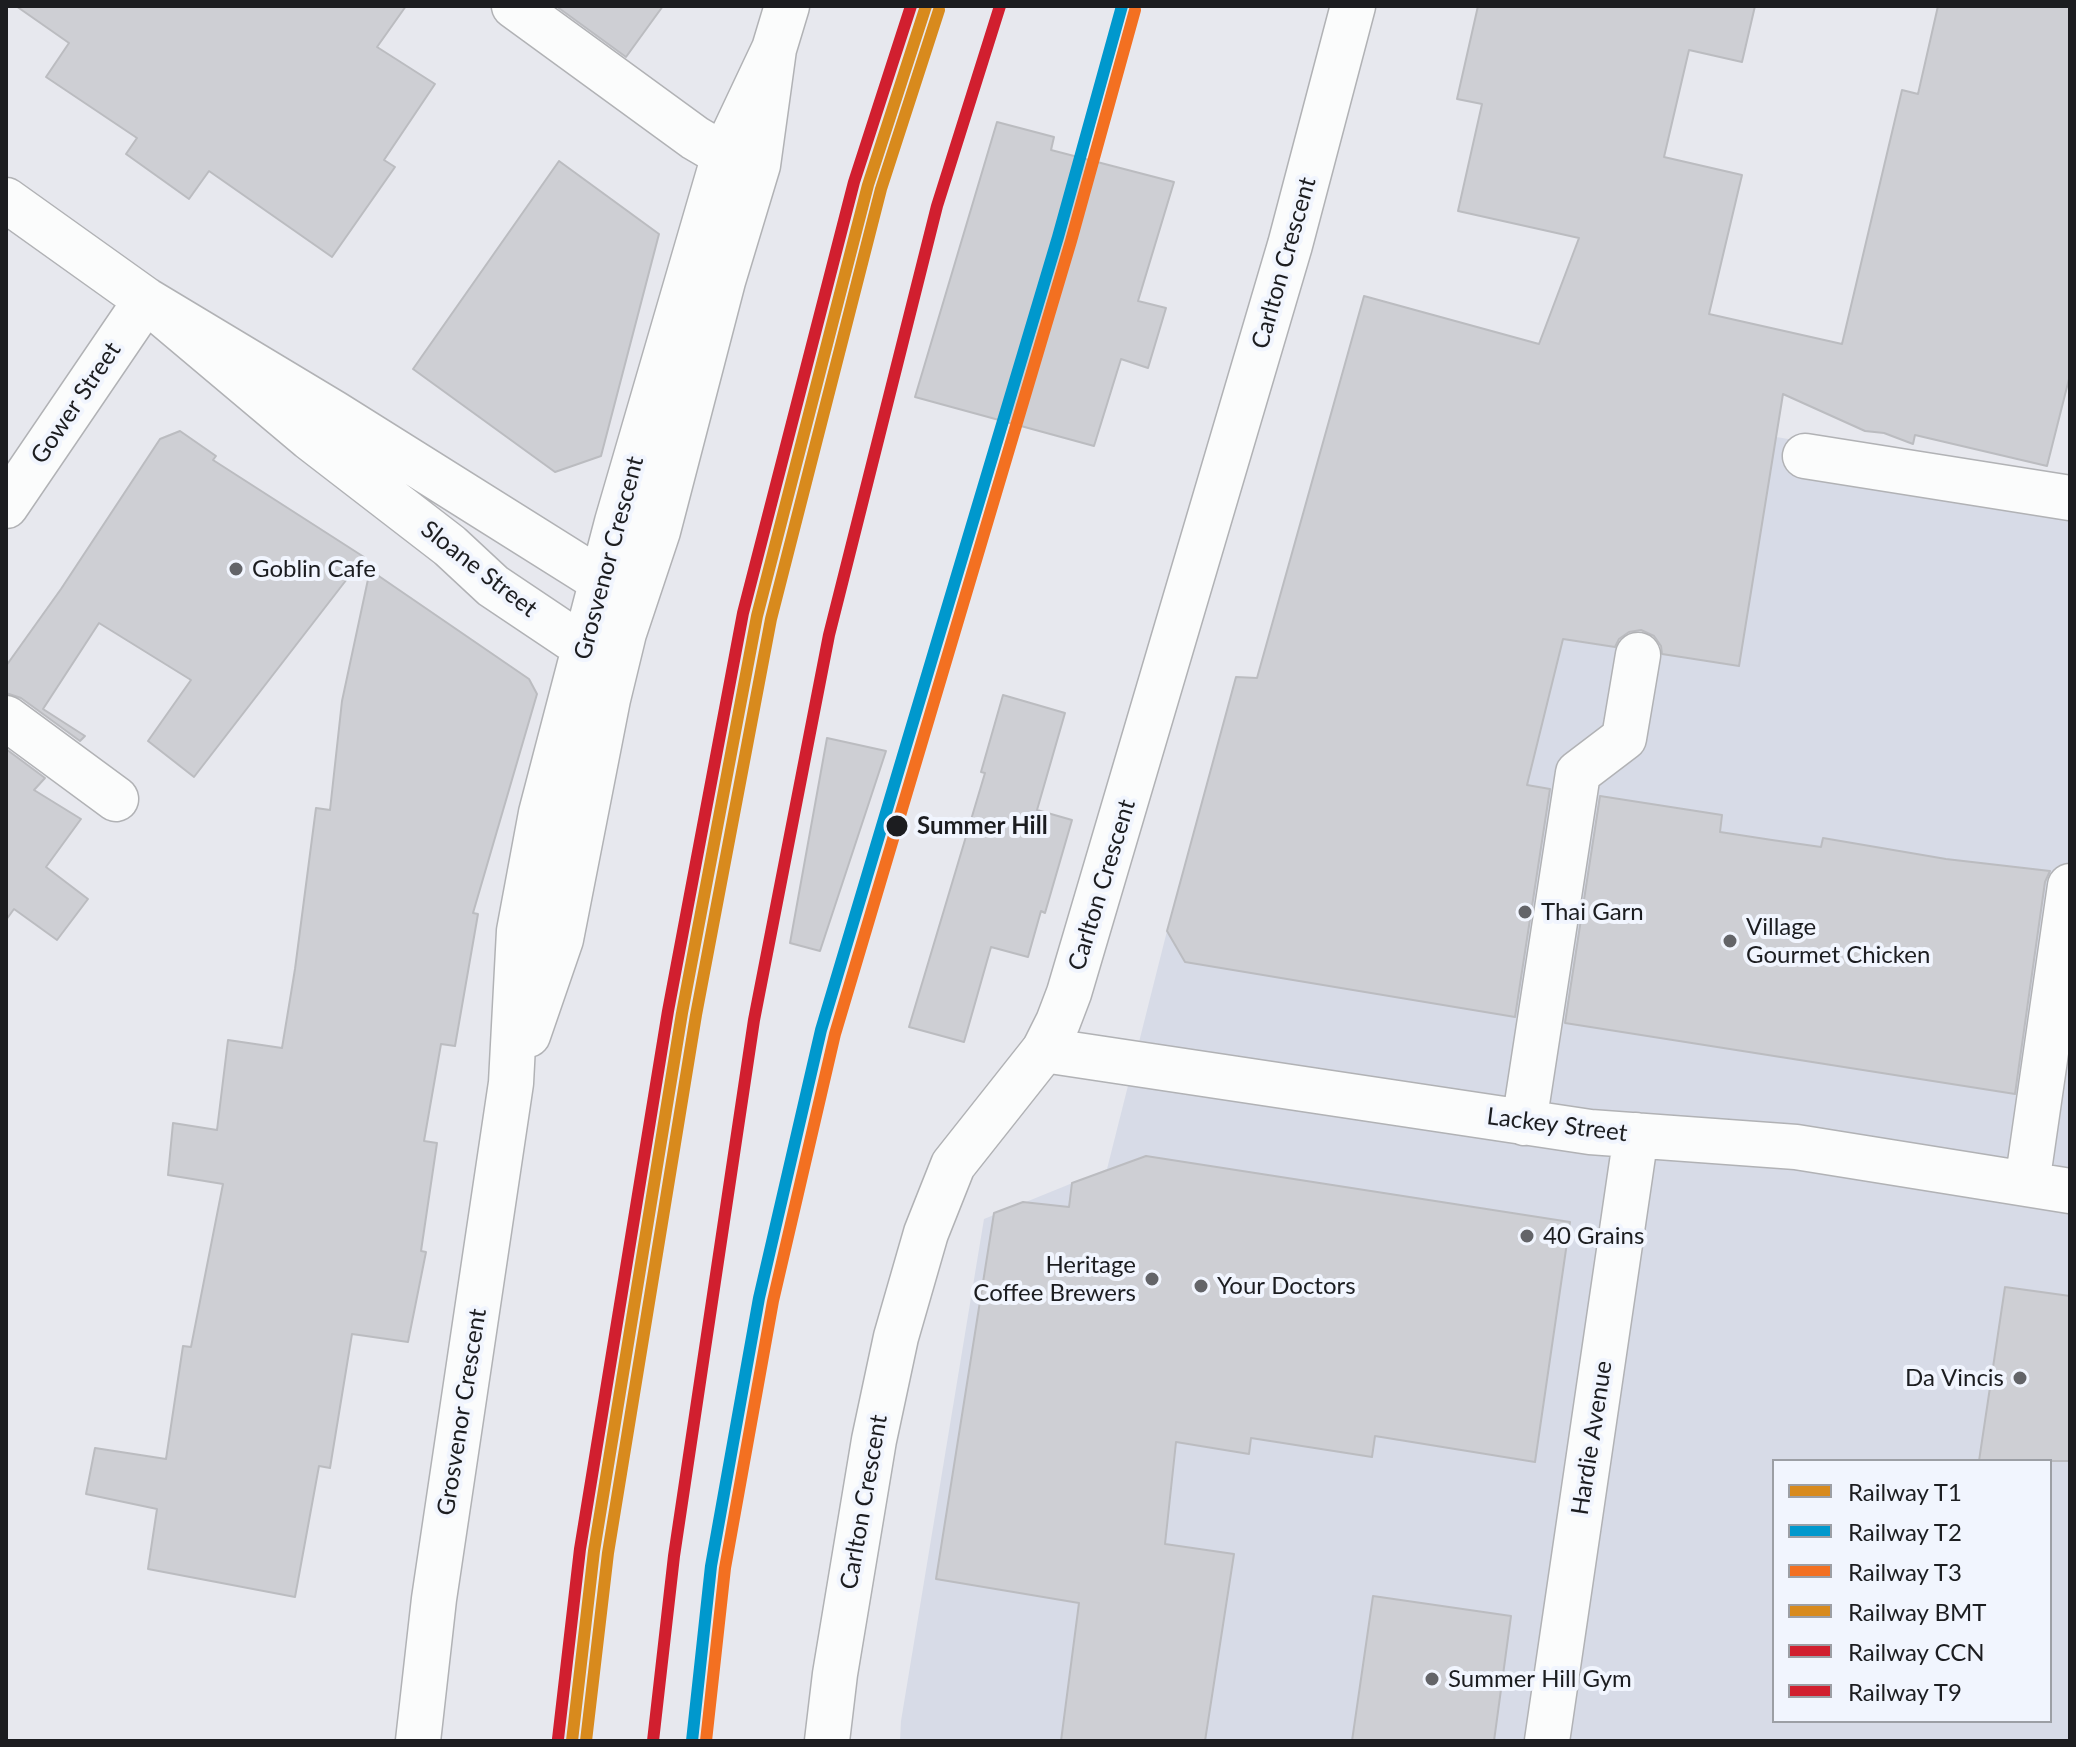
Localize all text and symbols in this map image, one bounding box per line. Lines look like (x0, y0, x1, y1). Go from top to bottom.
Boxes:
street label: Carlton Crescent (1246, 174, 1322, 352)
street label: Gower Street (25, 337, 127, 469)
street label: Grosvenor Crescent (568, 453, 650, 663)
street label: Sloane Street (415, 515, 543, 623)
place label: Goblin Cafe (252, 555, 376, 583)
marker: Goblin Cafe (227, 560, 245, 578)
street label: Carlton Crescent (1062, 796, 1142, 974)
place label: Summer Hill (917, 812, 1048, 840)
marker: Summer Hill (884, 813, 910, 839)
place label: Thai Garn (1541, 898, 1644, 926)
marker: Thai Garn (1516, 903, 1534, 921)
place label: Village Gourmet Chicken (1746, 913, 1930, 969)
marker: Village Gourmet Chicken (1721, 932, 1739, 950)
street label: Lackey Street (1485, 1102, 1629, 1148)
place label: 40 Grains (1543, 1222, 1644, 1250)
marker: 40 Grains (1518, 1227, 1536, 1245)
place label: Heritage Coffee Brewers (973, 1251, 1136, 1307)
marker: Heritage Coffee Brewers (1143, 1270, 1161, 1288)
place label: Your Doctors (1217, 1272, 1356, 1300)
marker: Your Doctors (1192, 1277, 1210, 1295)
street label: Grosvenor Crescent (431, 1307, 493, 1517)
street label: Hardie Avenue (1566, 1359, 1618, 1517)
place label: Da Vincis (1905, 1364, 2004, 1392)
marker: Da Vincis (2011, 1369, 2029, 1387)
street label: Carlton Crescent (834, 1412, 894, 1592)
legend (1772, 1459, 2052, 1723)
text: Railway T1 (1848, 1477, 1962, 1506)
text: Railway T2 (1848, 1517, 1962, 1546)
text: Railway T3 (1848, 1557, 1962, 1586)
text: Railway BMT (1848, 1597, 1986, 1626)
text: Railway CCN (1848, 1637, 1985, 1666)
place label: Summer Hill Gym (1448, 1665, 1632, 1693)
marker: Summer Hill Gym (1423, 1670, 1441, 1688)
text: Railway T9 (1848, 1677, 1962, 1706)

